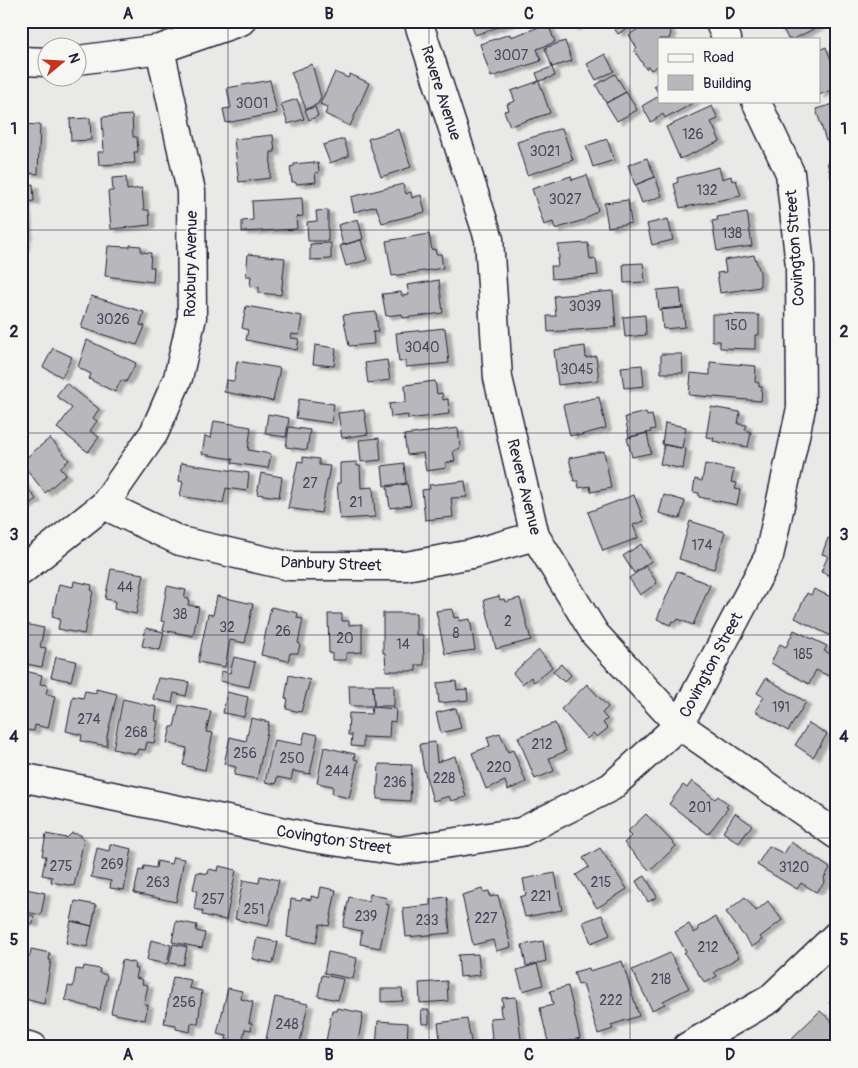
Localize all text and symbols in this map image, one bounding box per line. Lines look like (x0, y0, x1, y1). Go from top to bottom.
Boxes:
text: A (123, 4, 134, 24)
text: B (324, 4, 334, 24)
text: C (524, 4, 534, 24)
text: D (725, 4, 735, 24)
north arrow (38, 38, 88, 88)
legend (658, 38, 820, 102)
street label: Revere Avenue (416, 43, 466, 143)
house number: 3007 (494, 47, 529, 64)
text: Road (703, 48, 734, 67)
text: N (64, 51, 83, 65)
text: Building (703, 74, 751, 93)
house number: 3001 (236, 95, 268, 112)
text: 1 (11, 119, 17, 139)
text: 1 (841, 119, 847, 139)
house number: 126 (682, 126, 704, 143)
house number: 3021 (530, 143, 560, 160)
house number: 132 (696, 182, 718, 199)
street label: Covington Street (781, 189, 809, 307)
house number: 3027 (549, 191, 582, 208)
street label: Roxbury Avenue (180, 210, 202, 318)
house number: 138 (722, 225, 742, 242)
house number: 3039 (569, 298, 601, 315)
house number: 3026 (96, 311, 130, 328)
house number: 150 (725, 317, 747, 334)
text: 2 (10, 322, 19, 342)
text: 2 (840, 322, 849, 342)
house number: 3040 (404, 339, 440, 356)
house number: 3045 (560, 361, 594, 378)
street label: Revere Avenue (502, 437, 546, 537)
house number: 27 (302, 475, 318, 492)
house number: 21 (349, 494, 363, 511)
text: 3 (10, 525, 19, 545)
text: 3 (840, 525, 849, 545)
house number: 174 (692, 537, 713, 554)
street label: Danbury Street (280, 552, 383, 576)
house number: 44 (117, 579, 133, 596)
house number: 38 (173, 606, 187, 623)
street label: Covington Street (675, 608, 747, 721)
house number: 2 (504, 613, 512, 630)
house number: 32 (219, 619, 235, 636)
house number: 26 (275, 623, 291, 640)
house number: 8 (452, 625, 460, 642)
house number: 20 (336, 630, 354, 647)
house number: 14 (396, 636, 410, 653)
house number: 185 (793, 646, 813, 663)
house number: 191 (772, 699, 790, 716)
house number: 274 (77, 711, 101, 728)
house number: 268 (124, 724, 148, 741)
text: 4 (9, 727, 19, 747)
text: 4 (839, 727, 849, 747)
house number: 212 (531, 736, 553, 753)
house number: 256 (233, 745, 257, 762)
house number: 250 (280, 750, 304, 767)
house number: 220 (486, 759, 512, 776)
house number: 244 (325, 763, 349, 780)
house number: 228 (433, 770, 455, 787)
house number: 236 (383, 774, 407, 791)
house number: 201 (689, 799, 711, 816)
street label: Covington Street (275, 821, 394, 859)
house number: 269 (100, 856, 124, 873)
house number: 275 (50, 858, 72, 875)
house number: 3120 (779, 859, 809, 876)
house number: 263 (146, 874, 170, 891)
house number: 215 (591, 874, 611, 891)
house number: 221 (530, 888, 552, 905)
house number: 257 (202, 891, 225, 908)
house number: 251 (244, 901, 264, 918)
house number: 239 (355, 908, 377, 925)
house number: 227 (474, 910, 498, 927)
house number: 233 (415, 912, 439, 929)
text: 5 (10, 930, 19, 950)
text: 5 (840, 930, 849, 950)
house number: 212 (697, 939, 719, 956)
house number: 218 (651, 971, 671, 988)
house number: 222 (599, 992, 623, 1009)
house number: 256 (172, 994, 196, 1011)
house number: 248 (275, 1016, 299, 1033)
text: A (123, 1045, 134, 1065)
text: B (324, 1045, 334, 1065)
text: C (524, 1045, 534, 1065)
text: D (725, 1045, 735, 1065)

